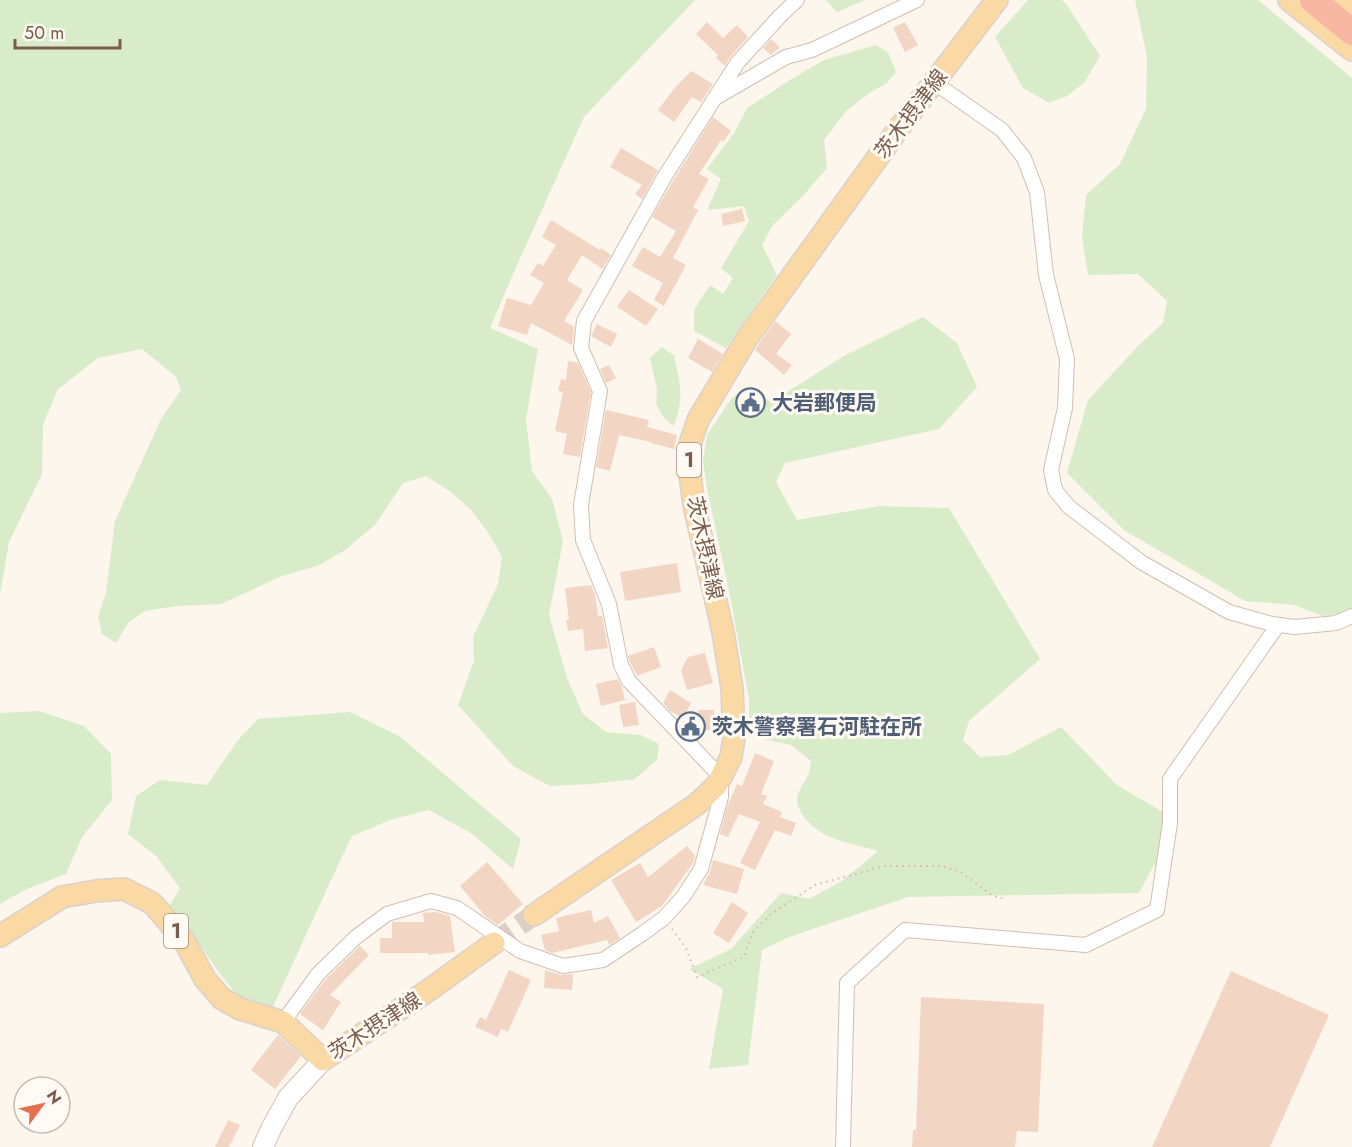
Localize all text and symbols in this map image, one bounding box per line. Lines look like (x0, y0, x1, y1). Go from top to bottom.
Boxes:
scale bar (15, 12, 120, 50)
text: 50 m (24, 20, 64, 46)
street label: 茨木摂津線 (867, 63, 955, 165)
public building icon: 大岩郵便局 (735, 387, 767, 419)
place label: 大岩郵便局 (772, 388, 877, 418)
road number: 1 (677, 443, 701, 477)
street label: 茨木摂津線 (679, 494, 731, 602)
public building icon: 茨木警察署石河駐在所 (675, 711, 707, 743)
place label: 茨木警察署石河駐在所 (712, 712, 922, 742)
road number: 1 (164, 914, 188, 948)
street label: 茨木摂津線 (323, 985, 427, 1067)
north arrow (12, 1075, 72, 1135)
text: N (41, 1086, 67, 1109)

